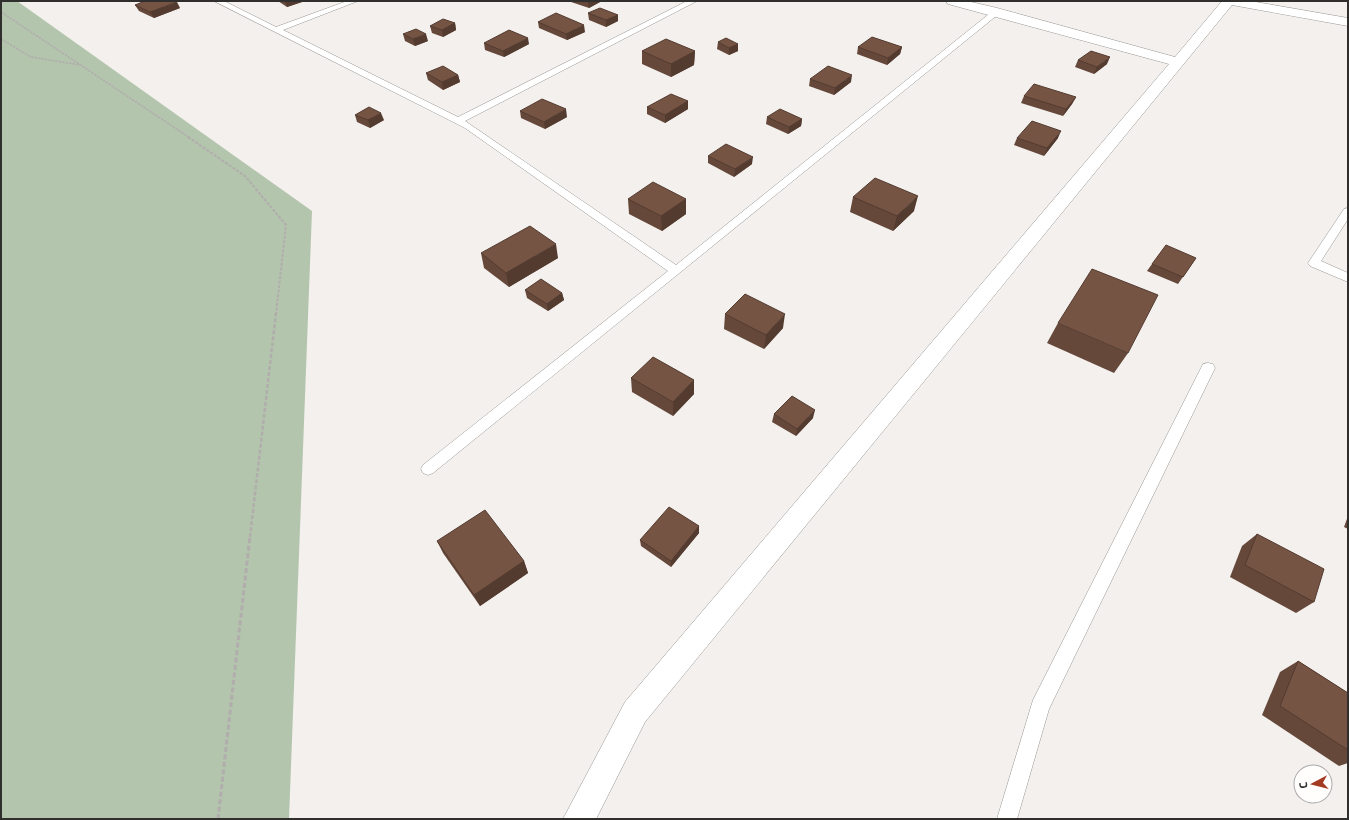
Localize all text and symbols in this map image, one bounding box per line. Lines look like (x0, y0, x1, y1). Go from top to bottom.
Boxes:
north arrow (1293, 764, 1333, 804)
text: С (1296, 781, 1309, 789)

